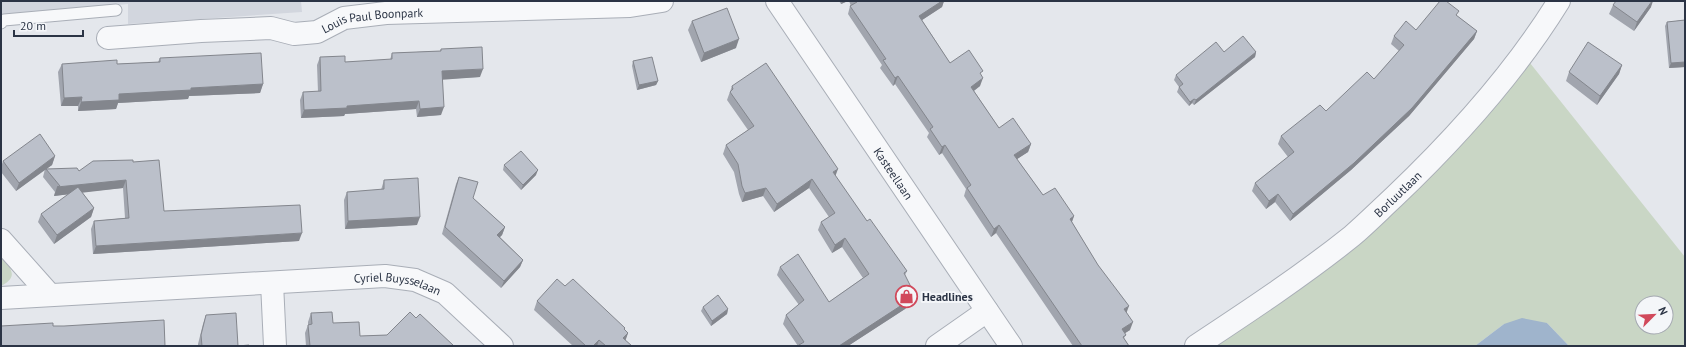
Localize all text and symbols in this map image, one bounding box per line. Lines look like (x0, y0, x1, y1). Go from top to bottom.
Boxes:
street label: Louis Paul Boonpark (319, 4, 424, 36)
scale bar (14, 12, 83, 38)
text: 20 m (20, 18, 46, 33)
street label: Kasteellaan (871, 144, 917, 202)
street label: Borluutlaan (1370, 167, 1424, 220)
street label: Cyriel Buysselaan (353, 268, 444, 298)
shop icon: Headlines (894, 283, 920, 309)
place label: Headlines (922, 289, 973, 304)
north arrow (1634, 295, 1674, 335)
text: N (1655, 305, 1671, 317)

